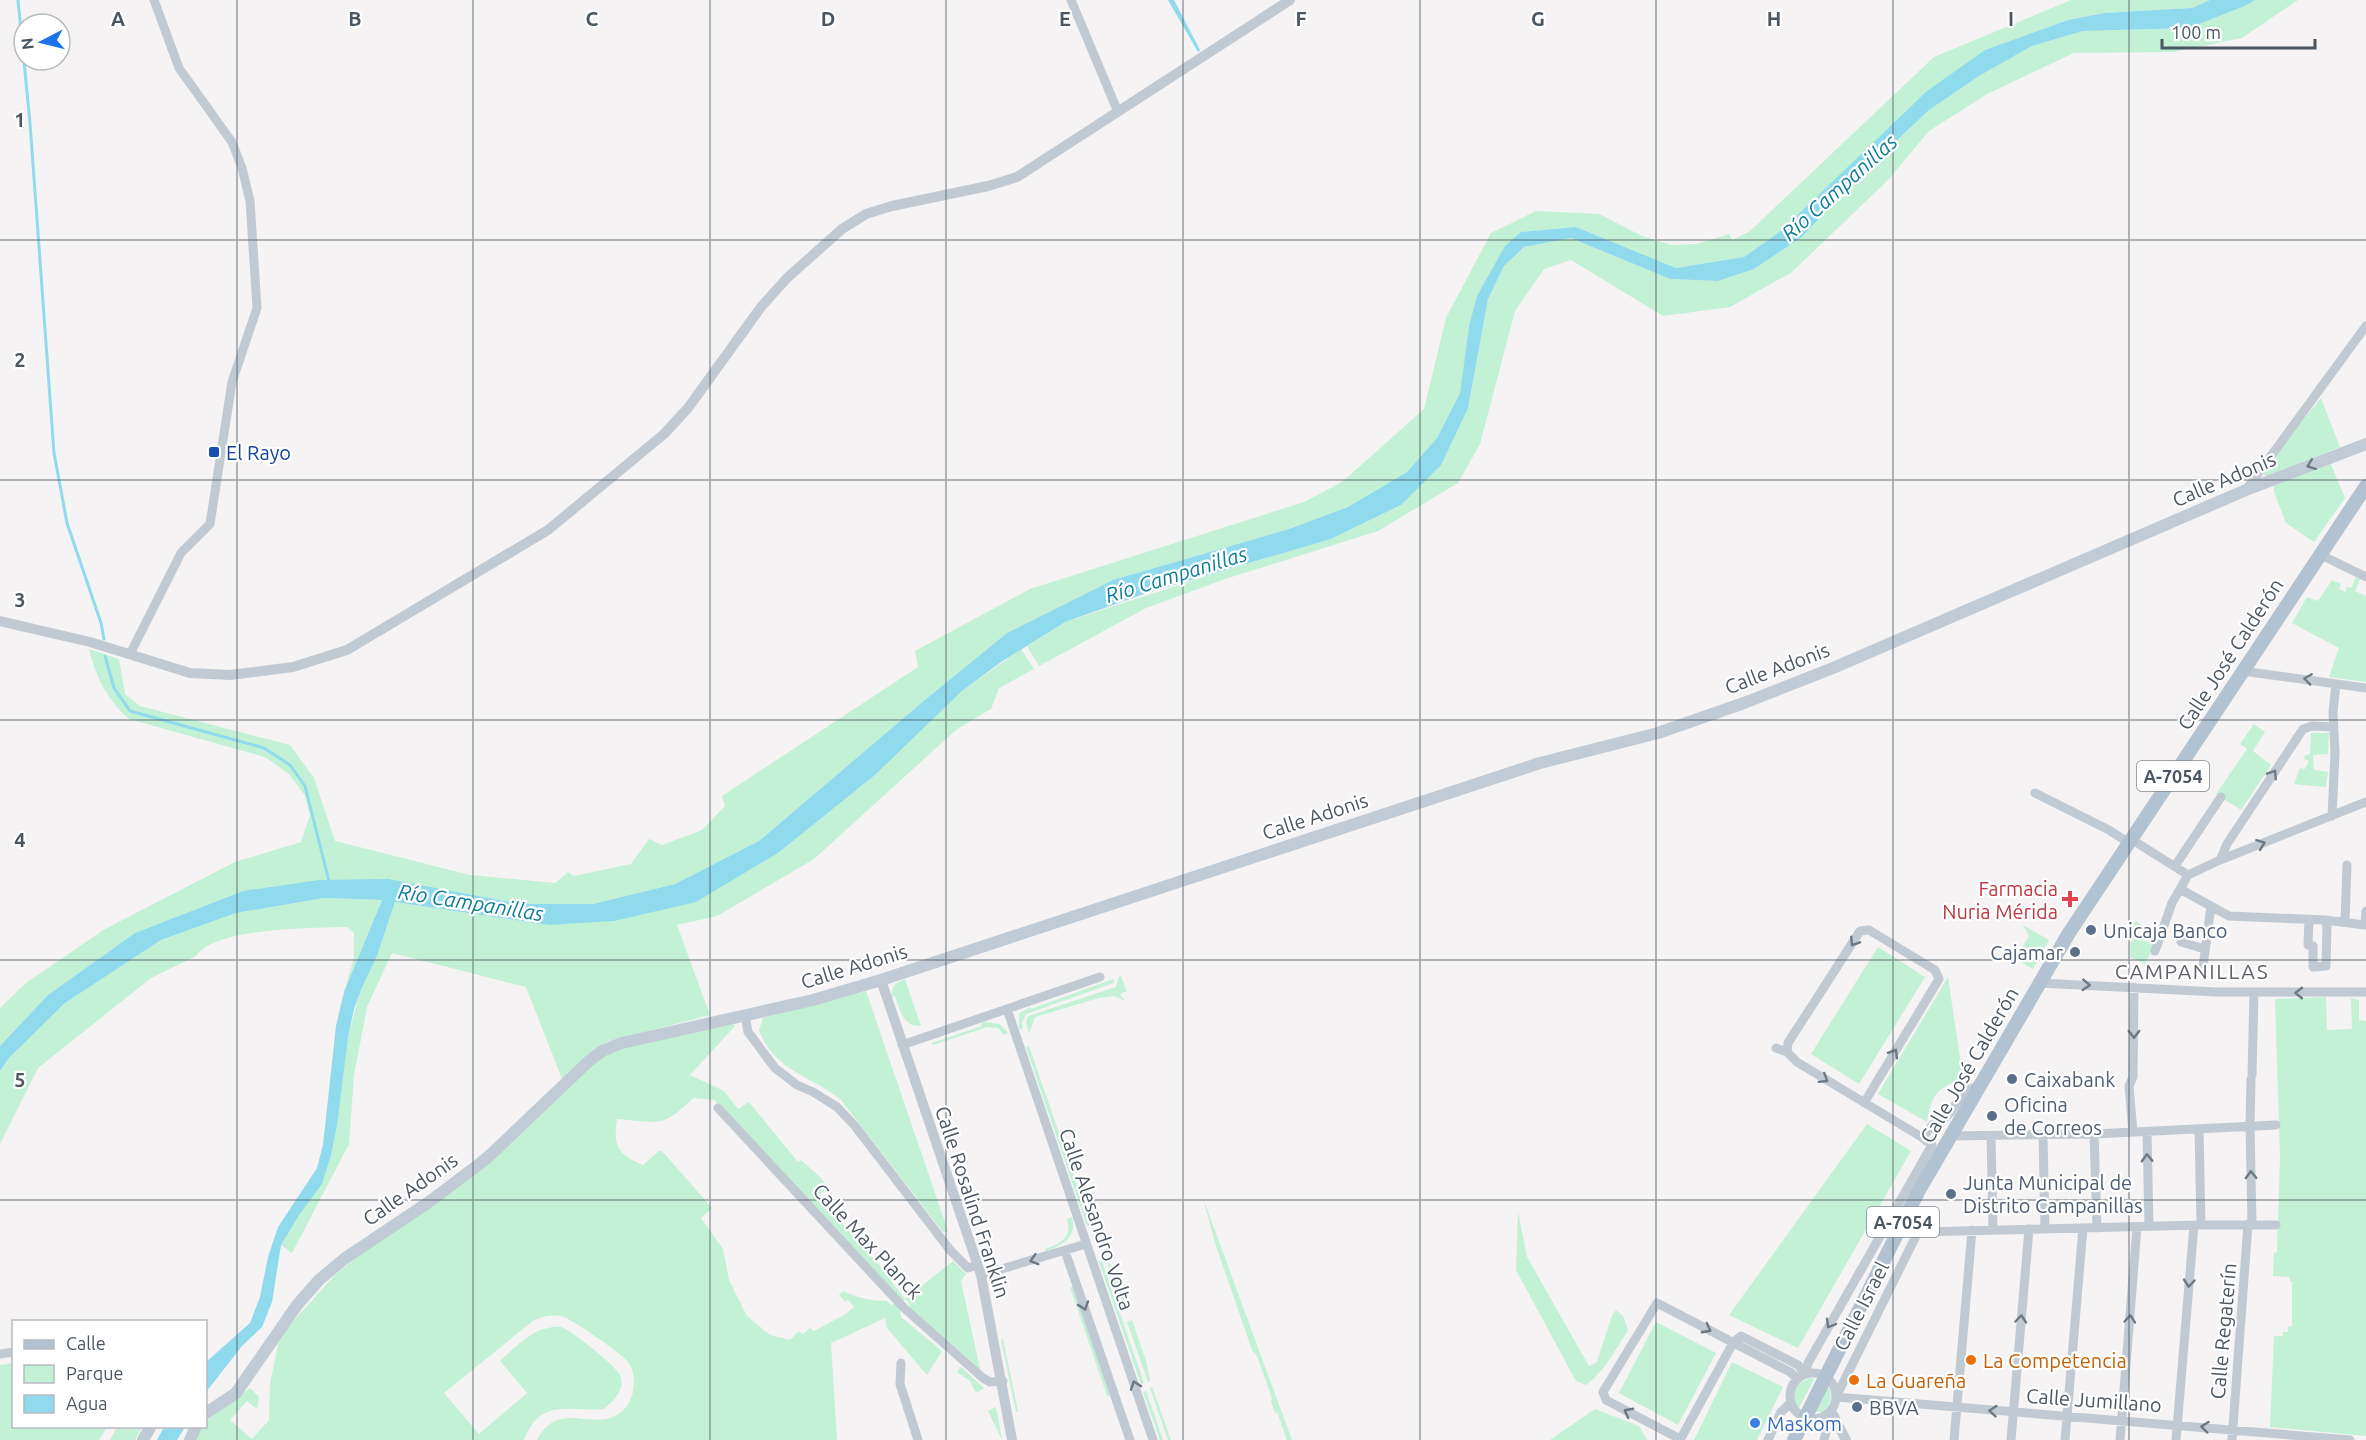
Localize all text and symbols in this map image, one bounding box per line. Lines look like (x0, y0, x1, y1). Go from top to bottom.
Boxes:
text: A (111, 7, 125, 30)
text: B (348, 7, 362, 30)
text: C (586, 7, 599, 30)
text: D (821, 7, 835, 30)
text: E (1059, 7, 1071, 30)
text: F (1295, 7, 1307, 30)
text: G (1531, 7, 1545, 30)
text: H (1767, 7, 1781, 30)
text: I (2008, 7, 2014, 30)
north arrow (12, 12, 72, 72)
scale bar (2162, 12, 2315, 50)
text: 100 m (2171, 22, 2221, 42)
text: N (17, 37, 37, 51)
text: 1 (14, 108, 26, 131)
water label: Río Campanillas (1776, 129, 1902, 245)
text: 2 (14, 348, 26, 371)
place label: El Rayo (226, 441, 291, 464)
marker: El Rayo (207, 445, 221, 459)
street label: Calle Adonis (2169, 447, 2279, 511)
one-way arrow (2307, 458, 2318, 470)
water label: Río Campanillas (1102, 541, 1250, 607)
street label: Calle José Calderón (2172, 574, 2288, 734)
text: 3 (14, 588, 26, 611)
street label: Calle Adonis (1722, 638, 1832, 698)
one-way arrow (2304, 674, 2313, 686)
road number: A-7054 (2137, 761, 2209, 791)
one-way arrow (2266, 770, 2277, 781)
street label: Calle Adonis (1259, 788, 1371, 844)
text: 4 (14, 828, 26, 851)
one-way arrow (2255, 838, 2266, 851)
place label: Farmacia Nuria Mérida (1942, 877, 2058, 923)
water label: Río Campanillas (397, 879, 546, 925)
marker: Farmacia Nuria Mérida (2063, 892, 2077, 906)
place label: Unicaja Banco (2103, 919, 2228, 942)
marker: Unicaja Banco (2084, 923, 2098, 937)
one-way arrow (1850, 935, 1861, 946)
street label: Calle Adonis (798, 939, 910, 993)
place label: Cajamar (1990, 941, 2063, 964)
marker: Cajamar (2068, 945, 2082, 959)
district label: CAMPANILLAS (2115, 959, 2269, 983)
one-way arrow (2082, 978, 2091, 991)
street label: Calle José Calderón (1915, 983, 2023, 1147)
one-way arrow (2294, 986, 2303, 999)
one-way arrow (2128, 1030, 2140, 1039)
one-way arrow (1887, 1049, 1898, 1059)
text: 5 (14, 1068, 26, 1091)
place label: Caixabank (2024, 1068, 2115, 1091)
one-way arrow (1818, 1072, 1828, 1084)
marker: Caixabank (2005, 1072, 2019, 1086)
place label: Oficina de Correos (2004, 1093, 2102, 1139)
street label: Calle Rosalind Franklin (931, 1103, 1015, 1301)
marker: Oficina de Correos (1985, 1109, 1999, 1123)
street label: Calle Alesandro Volta (1055, 1125, 1139, 1313)
street label: Calle Adonis (358, 1148, 462, 1230)
one-way arrow (2141, 1154, 2154, 1163)
place label: Junta Municipal de Distrito Campanillas (1963, 1171, 2143, 1217)
one-way arrow (2245, 1171, 2257, 1180)
street label: Calle Max Planck (809, 1179, 927, 1303)
marker: Junta Municipal de Distrito Campanillas (1944, 1187, 1958, 1201)
road number: A-7054 (1867, 1207, 1939, 1237)
one-way arrow (1029, 1253, 1040, 1265)
street label: Calle Israel (1829, 1258, 1893, 1354)
street label: Calle Regaterín (2206, 1262, 2240, 1400)
one-way arrow (2183, 1279, 2196, 1288)
one-way arrow (1077, 1300, 1089, 1311)
one-way arrow (2015, 1314, 2028, 1323)
one-way arrow (2123, 1314, 2136, 1323)
one-way arrow (1825, 1318, 1837, 1328)
legend (12, 1320, 207, 1428)
one-way arrow (1701, 1322, 1712, 1333)
text: Calle (66, 1333, 106, 1353)
place label: La Competencia (1983, 1349, 2127, 1372)
marker: La Competencia (1964, 1353, 1978, 1367)
text: Parque (66, 1363, 123, 1383)
place label: La Guareña (1866, 1369, 1966, 1392)
marker: La Guareña (1847, 1373, 1861, 1387)
one-way arrow (1129, 1380, 1142, 1391)
street label: Calle Jumillano (2025, 1384, 2163, 1416)
text: Agua (66, 1393, 108, 1413)
place label: BBVA (1869, 1396, 1919, 1419)
marker: BBVA (1850, 1400, 1864, 1414)
one-way arrow (1989, 1404, 1998, 1417)
one-way arrow (1624, 1408, 1635, 1419)
place label: Maskom (1767, 1412, 1842, 1435)
marker: Maskom (1748, 1416, 1762, 1430)
one-way arrow (2200, 1422, 2209, 1434)

